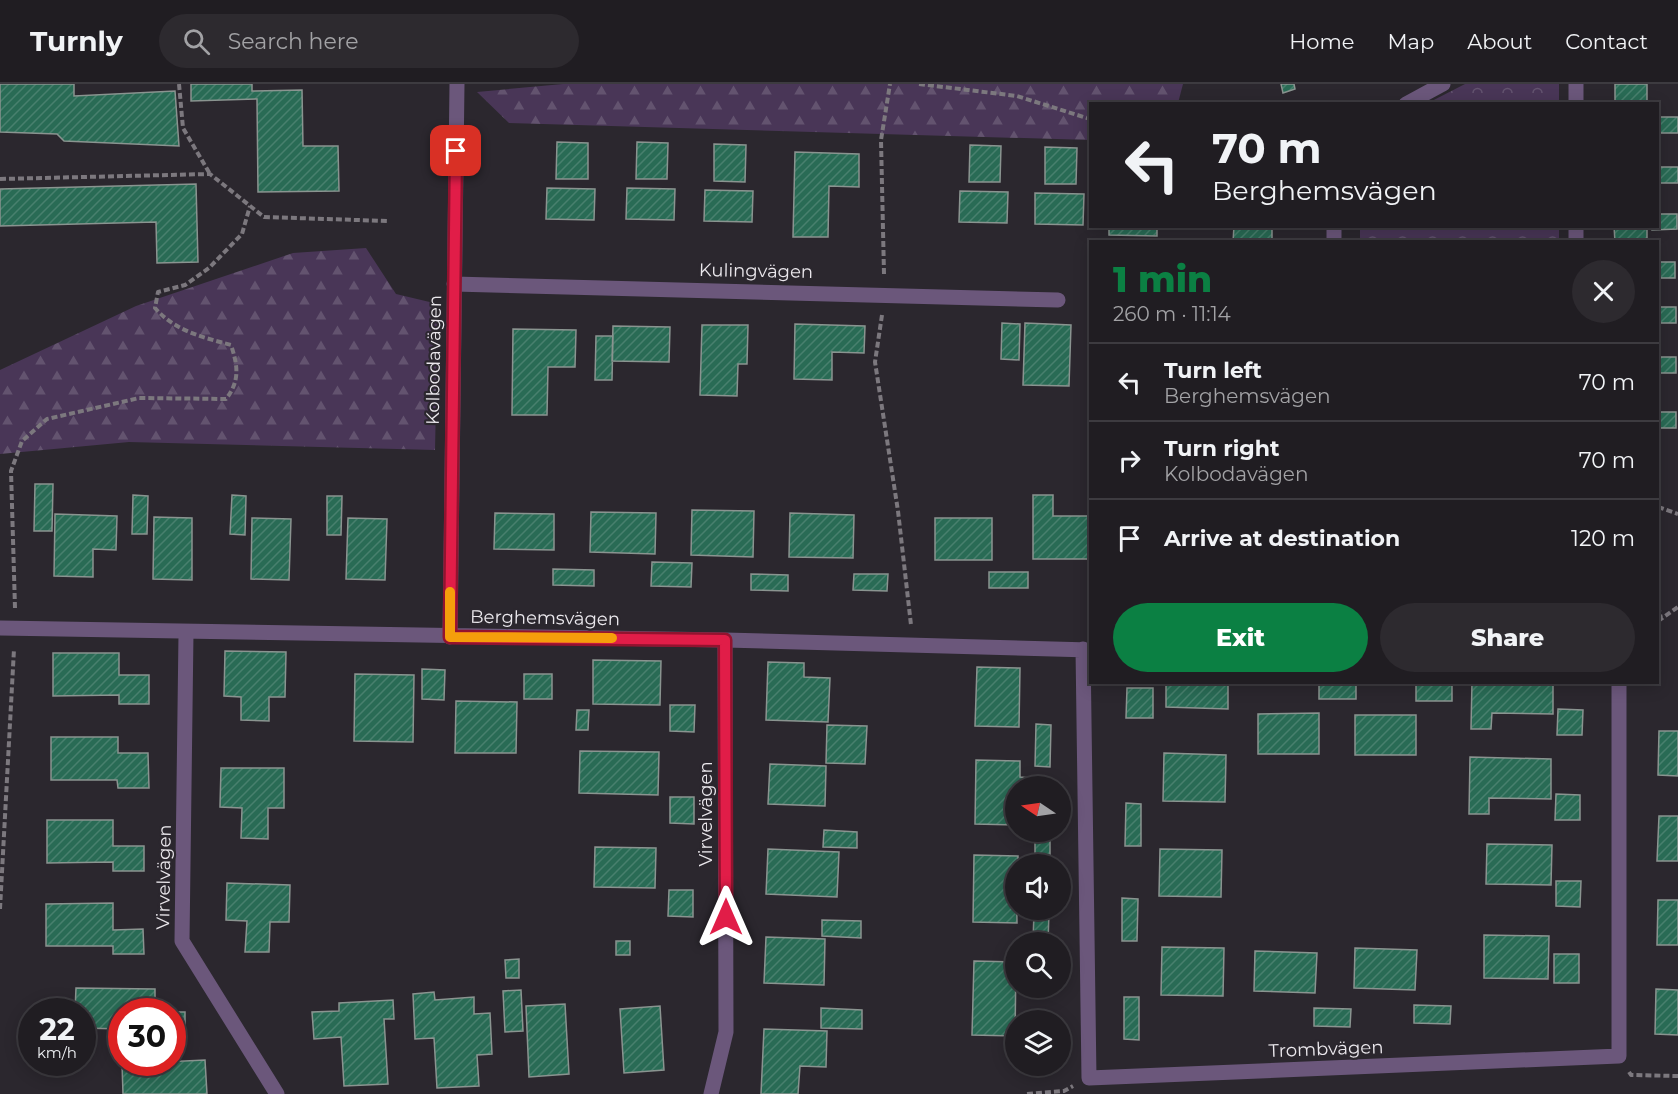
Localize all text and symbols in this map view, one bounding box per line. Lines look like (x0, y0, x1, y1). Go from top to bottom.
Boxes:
search box (159, 14, 579, 68)
text: Turnly (30, 24, 123, 58)
icon: search (180, 25, 213, 58)
text: Search here (228, 28, 359, 55)
text: Home (1289, 29, 1354, 54)
text: Map (1387, 29, 1434, 54)
text: About (1467, 29, 1532, 54)
text: Contact (1565, 29, 1648, 54)
text: 70 m (1212, 122, 1322, 174)
pin (430, 125, 481, 176)
icon: left (1113, 126, 1191, 204)
icon: arrive (439, 134, 472, 167)
text: Berghemsvägen (1212, 174, 1437, 207)
text: 1 min (1113, 257, 1212, 301)
street label: Kulingvägen (699, 259, 813, 283)
button: close (1572, 260, 1635, 323)
street label: Kolbodavägen (422, 295, 446, 425)
text: 260 m · 11:14 (1113, 302, 1231, 326)
text: Turn left (1164, 357, 1262, 384)
icon: left (1113, 366, 1146, 399)
text: 70 m (1579, 369, 1635, 396)
text: Berghemsvägen (1164, 384, 1331, 408)
text: Turn right (1164, 435, 1279, 462)
icon: right (1113, 444, 1146, 477)
text: 70 m (1579, 447, 1635, 474)
text: Kolbodavägen (1164, 462, 1308, 486)
icon: arrive (1113, 522, 1146, 555)
text: Arrive at destination (1164, 525, 1400, 552)
text: 120 m (1571, 525, 1635, 552)
button: Exit (1113, 603, 1368, 672)
button: Share (1380, 603, 1635, 672)
street label: Berghemsvägen (470, 606, 620, 630)
street label: Virvelvägen (695, 761, 717, 867)
north arrow (1005, 776, 1071, 842)
map controls (1005, 776, 1071, 1076)
street label: Virvelvägen (152, 824, 176, 930)
button: sound (1005, 854, 1071, 920)
position arrow (694, 885, 758, 949)
button: search (1005, 932, 1071, 998)
speed limit sign: 30 (108, 998, 186, 1076)
button: layers (1005, 1010, 1071, 1076)
text: 22 (39, 1011, 75, 1048)
street label: Trombvägen (1268, 1036, 1384, 1062)
text: km/h (37, 1043, 77, 1062)

